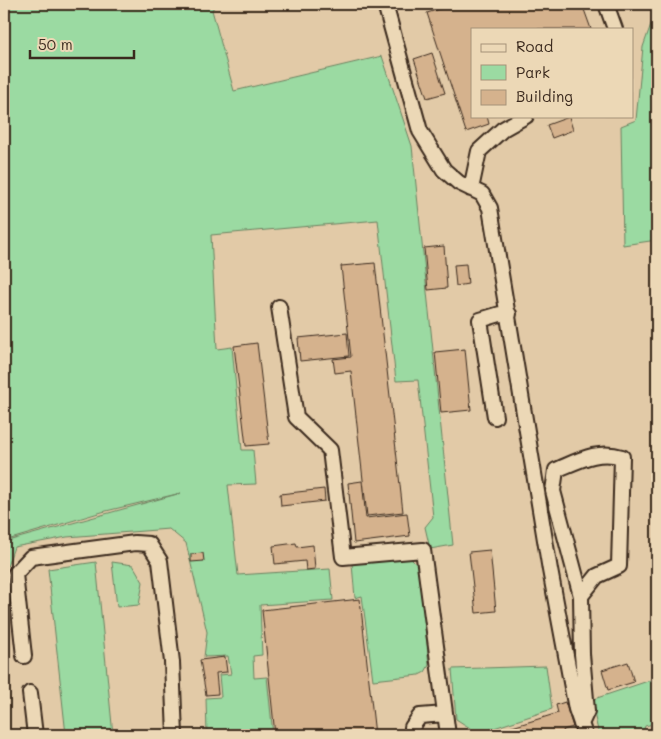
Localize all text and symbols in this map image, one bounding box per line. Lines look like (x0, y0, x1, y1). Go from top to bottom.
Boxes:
scale bar (30, 28, 134, 60)
legend (471, 28, 634, 118)
text: 50 m (38, 34, 73, 54)
text: Road (516, 36, 553, 56)
text: Park (516, 62, 550, 82)
text: Building (516, 86, 573, 106)

